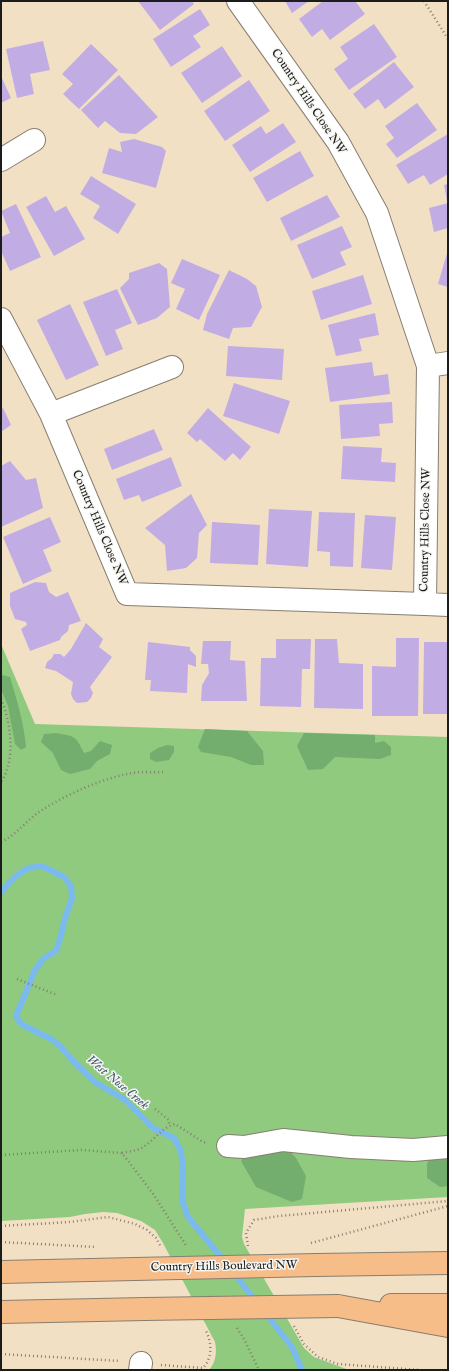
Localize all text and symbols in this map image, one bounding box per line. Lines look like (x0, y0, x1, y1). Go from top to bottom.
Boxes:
street label: Country Hills Close NW (267, 47, 349, 157)
street label: Country Hills Close NW (68, 468, 130, 588)
street label: Country Hills Close NW (418, 468, 434, 592)
water label: West Nose Creek (83, 1052, 151, 1114)
street label: Country Hills Boulevard NW (151, 1259, 297, 1275)

